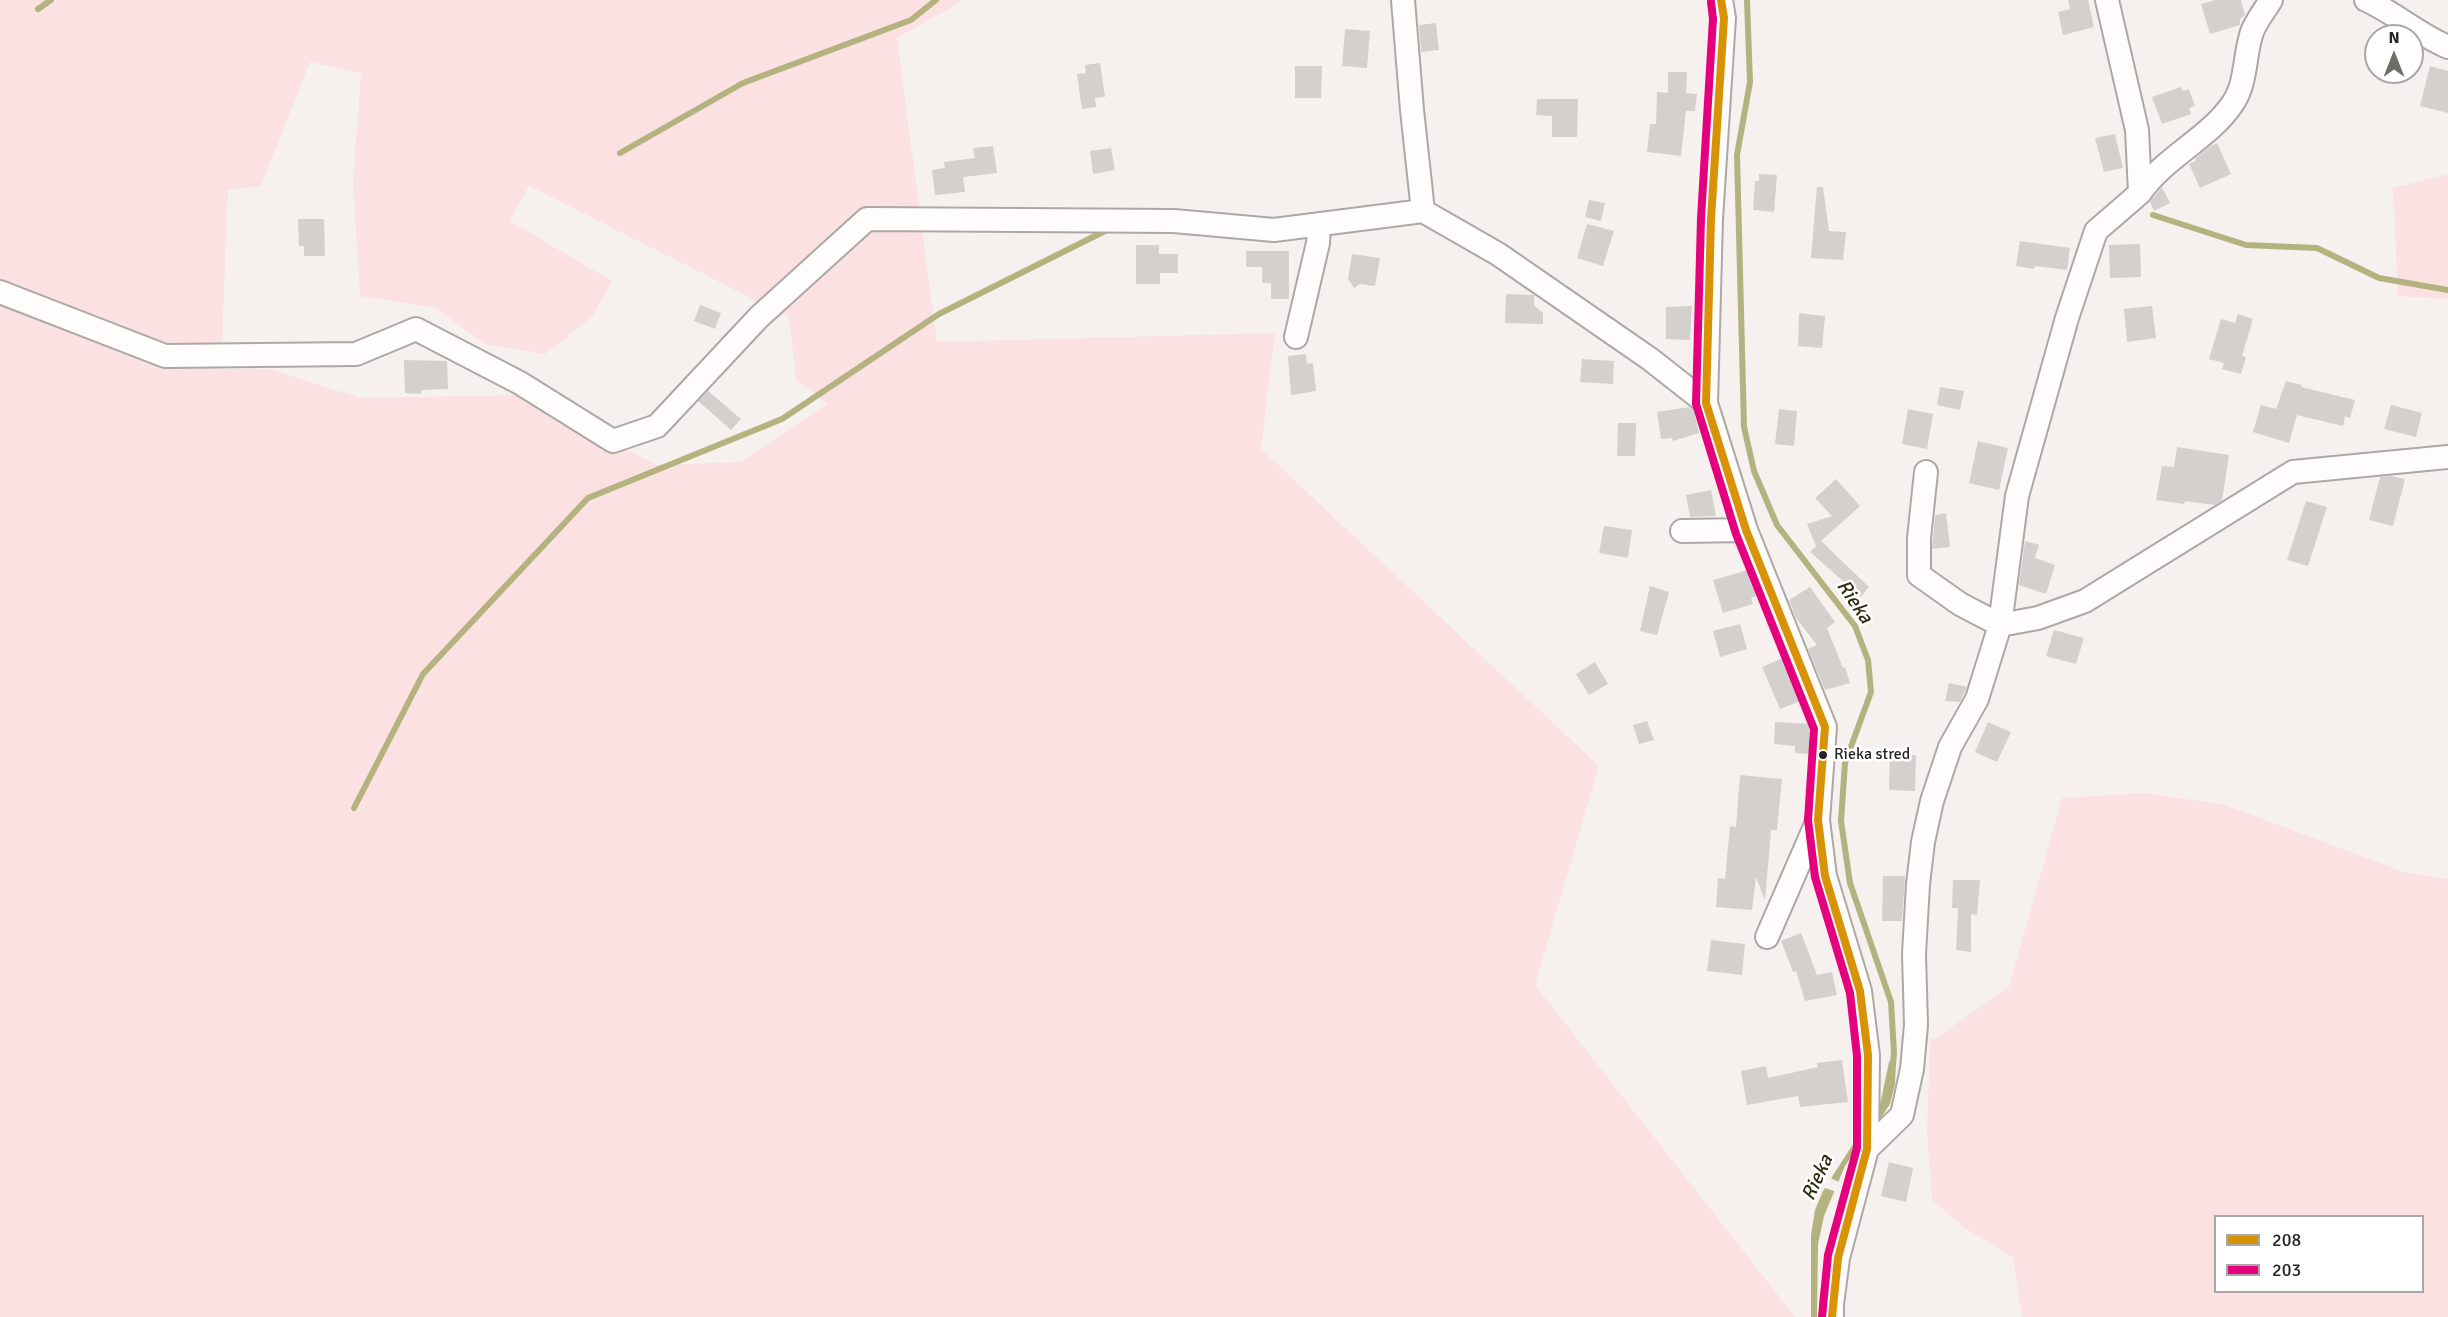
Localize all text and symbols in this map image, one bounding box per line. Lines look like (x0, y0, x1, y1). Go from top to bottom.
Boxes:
north arrow (2364, 24, 2424, 84)
text: N (2388, 28, 2400, 48)
water label: Rieka (1831, 576, 1877, 628)
place label: Rieka stred (1834, 745, 1910, 765)
marker: Rieka stred (1817, 749, 1829, 761)
water label: Rieka (1797, 1151, 1839, 1205)
legend (2214, 1215, 2424, 1293)
text: 208 (2272, 1229, 2301, 1251)
text: 203 (2272, 1259, 2301, 1281)

